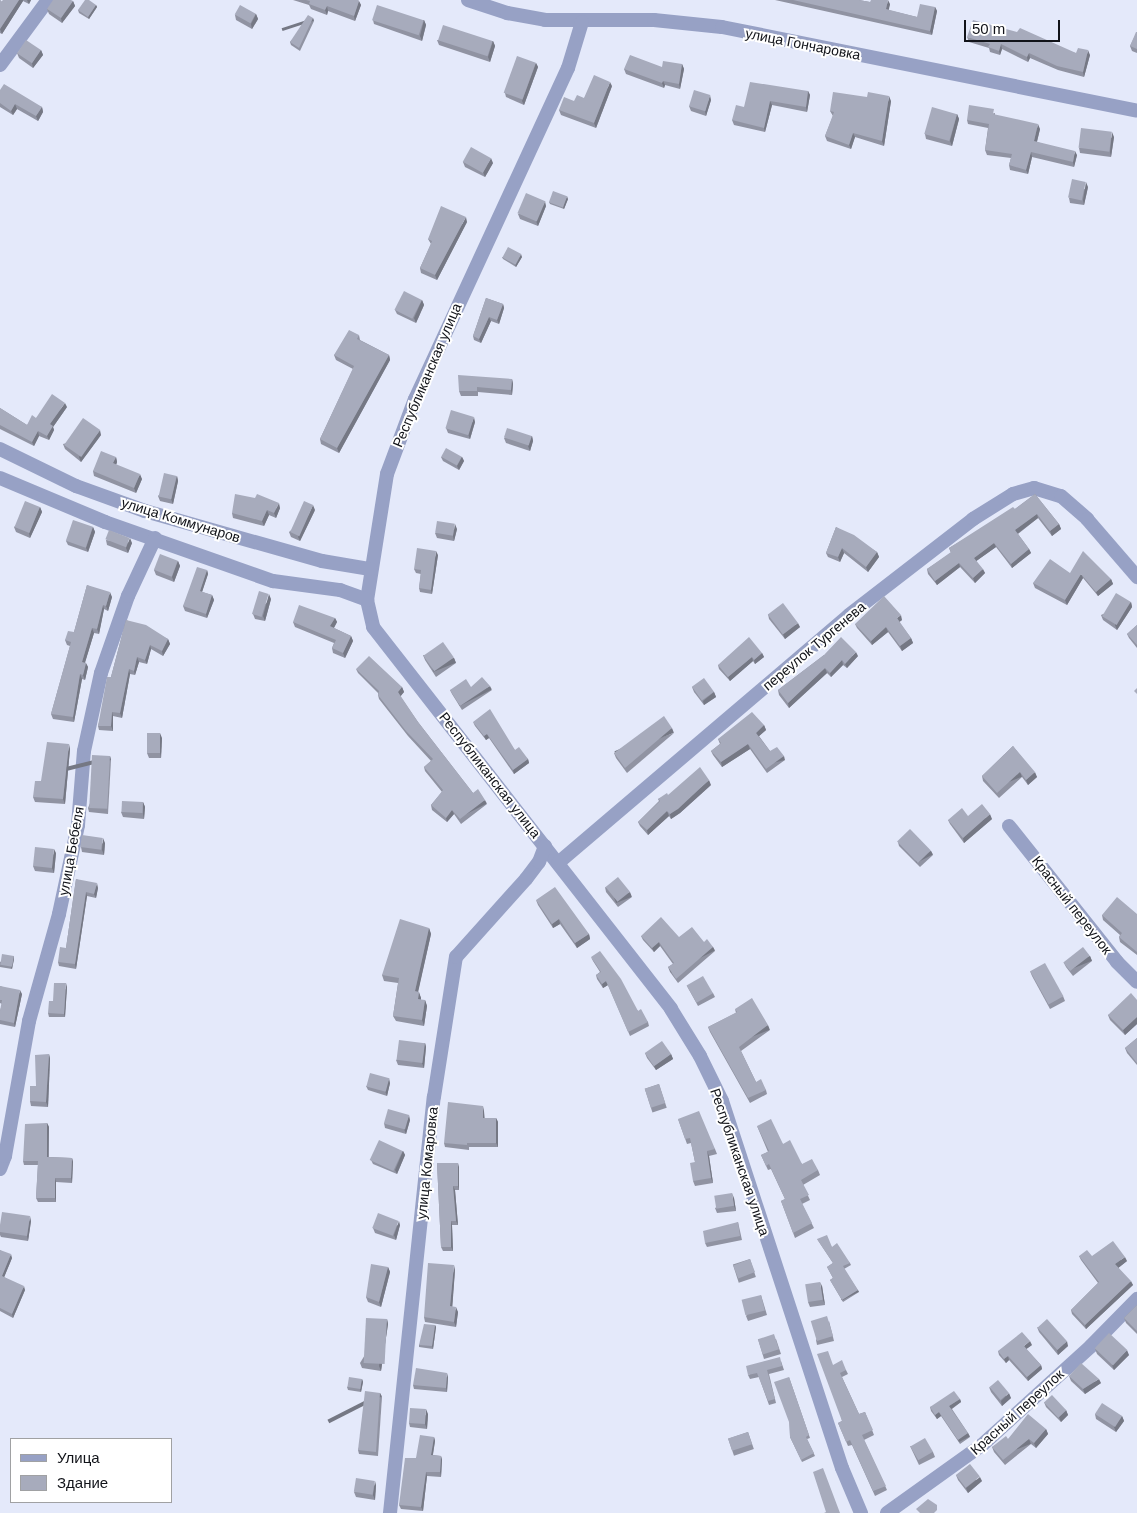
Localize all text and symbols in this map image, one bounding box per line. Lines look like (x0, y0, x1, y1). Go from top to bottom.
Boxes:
scale bar (967, 10, 1063, 42)
text: 50 m (972, 20, 1005, 37)
street label: улица Гончаровка (744, 25, 862, 63)
street label: Республиканская улица (389, 300, 465, 450)
street label: улица Коммунаров (120, 494, 242, 546)
street label: переулок Тургенева (759, 598, 869, 694)
street label: Республиканская улица (436, 709, 544, 841)
street label: улица Бебеля (55, 805, 87, 897)
street label: Красный переулок (1028, 853, 1116, 957)
street label: Республиканская улица (707, 1086, 773, 1238)
street label: улица Комаровка (413, 1106, 441, 1220)
street label: Красный переулок (967, 1366, 1067, 1458)
legend (10, 1438, 172, 1503)
text: Улица (57, 1449, 100, 1466)
text: Здание (57, 1474, 108, 1491)

